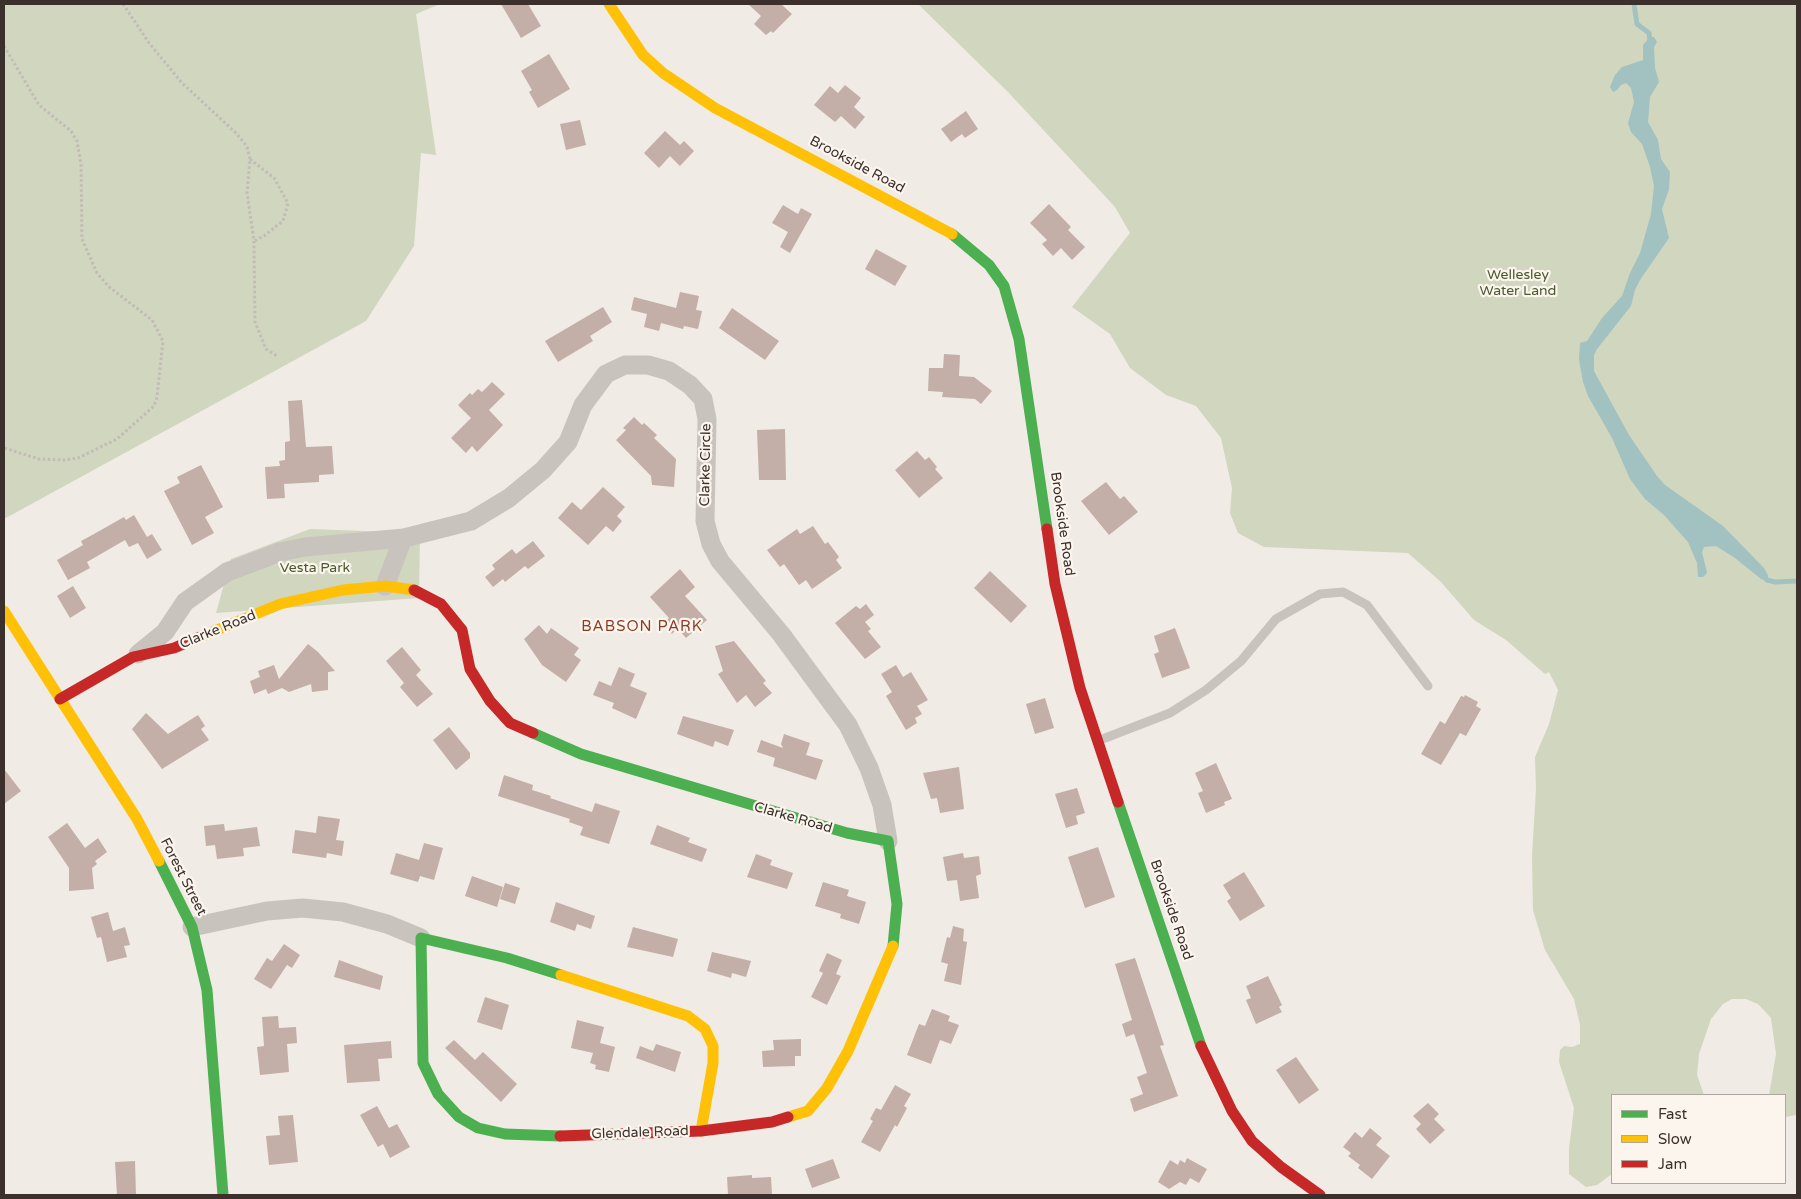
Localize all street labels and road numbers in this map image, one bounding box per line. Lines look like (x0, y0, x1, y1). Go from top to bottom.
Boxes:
street label: Brookside Road (807, 133, 907, 197)
street label: Clarke Circle (697, 423, 715, 507)
street label: Brookside Road (1046, 471, 1078, 577)
street label: Clarke Road (177, 607, 259, 653)
street label: Clarke Road (752, 799, 834, 837)
street label: Forest Street (156, 835, 210, 919)
street label: Brookside Road (1146, 858, 1196, 962)
street label: Glendale Road (591, 1123, 689, 1143)

